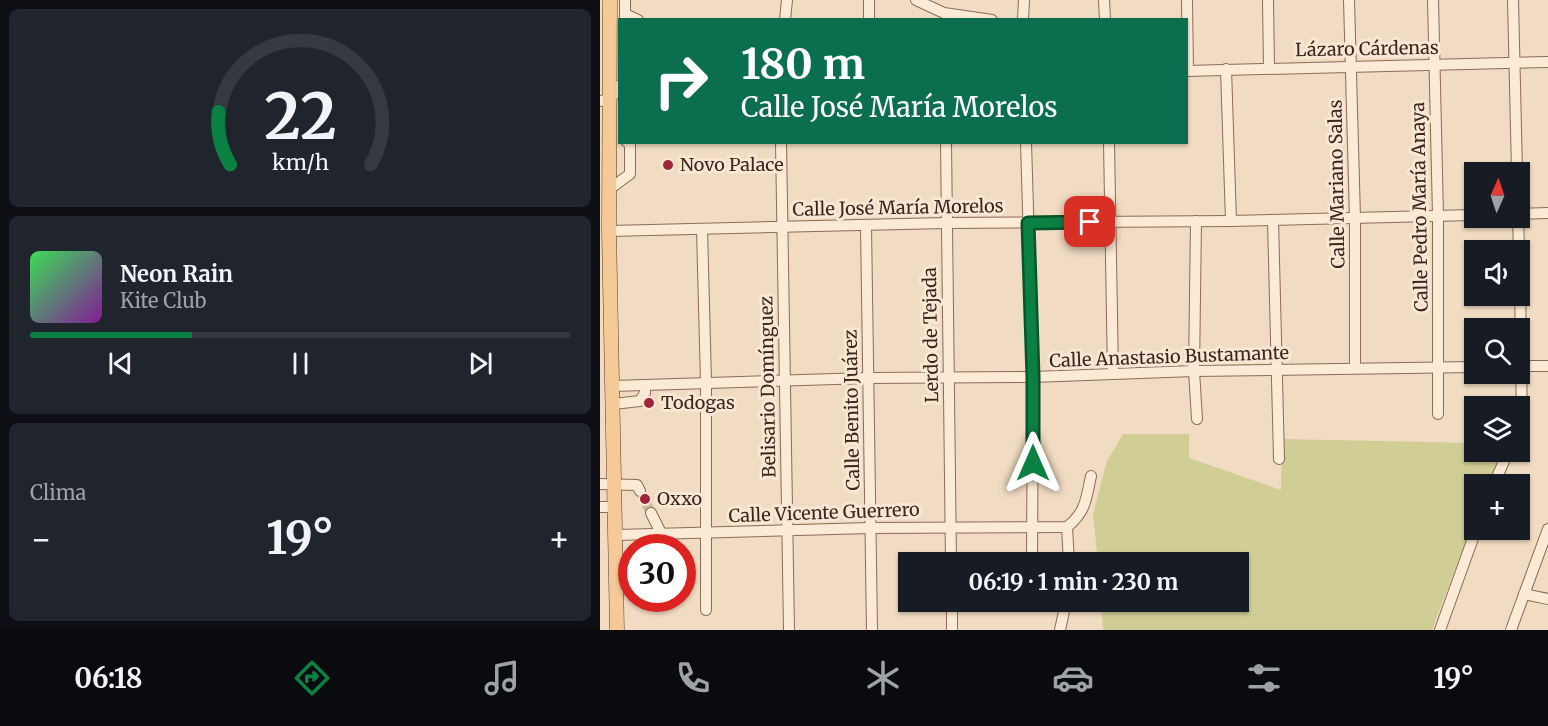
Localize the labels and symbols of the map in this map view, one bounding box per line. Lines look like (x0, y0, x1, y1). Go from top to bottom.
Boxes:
street label: Lázaro Cárdenas (1295, 36, 1439, 61)
street label: Calle Mariano Salas (1324, 99, 1349, 269)
street label: Calle Pedro María Anaya (1406, 101, 1433, 312)
place label: Novo Palace (680, 153, 784, 176)
marker: Novo Palace (661, 158, 675, 172)
north arrow (1464, 162, 1530, 228)
street label: Calle José María Morelos (792, 194, 1004, 221)
pin (1064, 196, 1115, 247)
street label: Lerdo de Tejada (918, 267, 943, 403)
street label: Belisario Domínguez (754, 296, 781, 478)
street label: Calle Benito Juárez (839, 329, 864, 491)
street label: Calle Anastasio Bustamante (1049, 341, 1289, 372)
place label: Todogas (661, 391, 735, 414)
marker: Todogas (642, 396, 656, 410)
position arrow (1001, 431, 1065, 495)
place label: Oxxo (657, 487, 702, 510)
marker: Oxxo (638, 492, 652, 506)
street label: Calle Vicente Guerrero (728, 498, 920, 527)
speed limit sign: 30 (618, 534, 696, 612)

